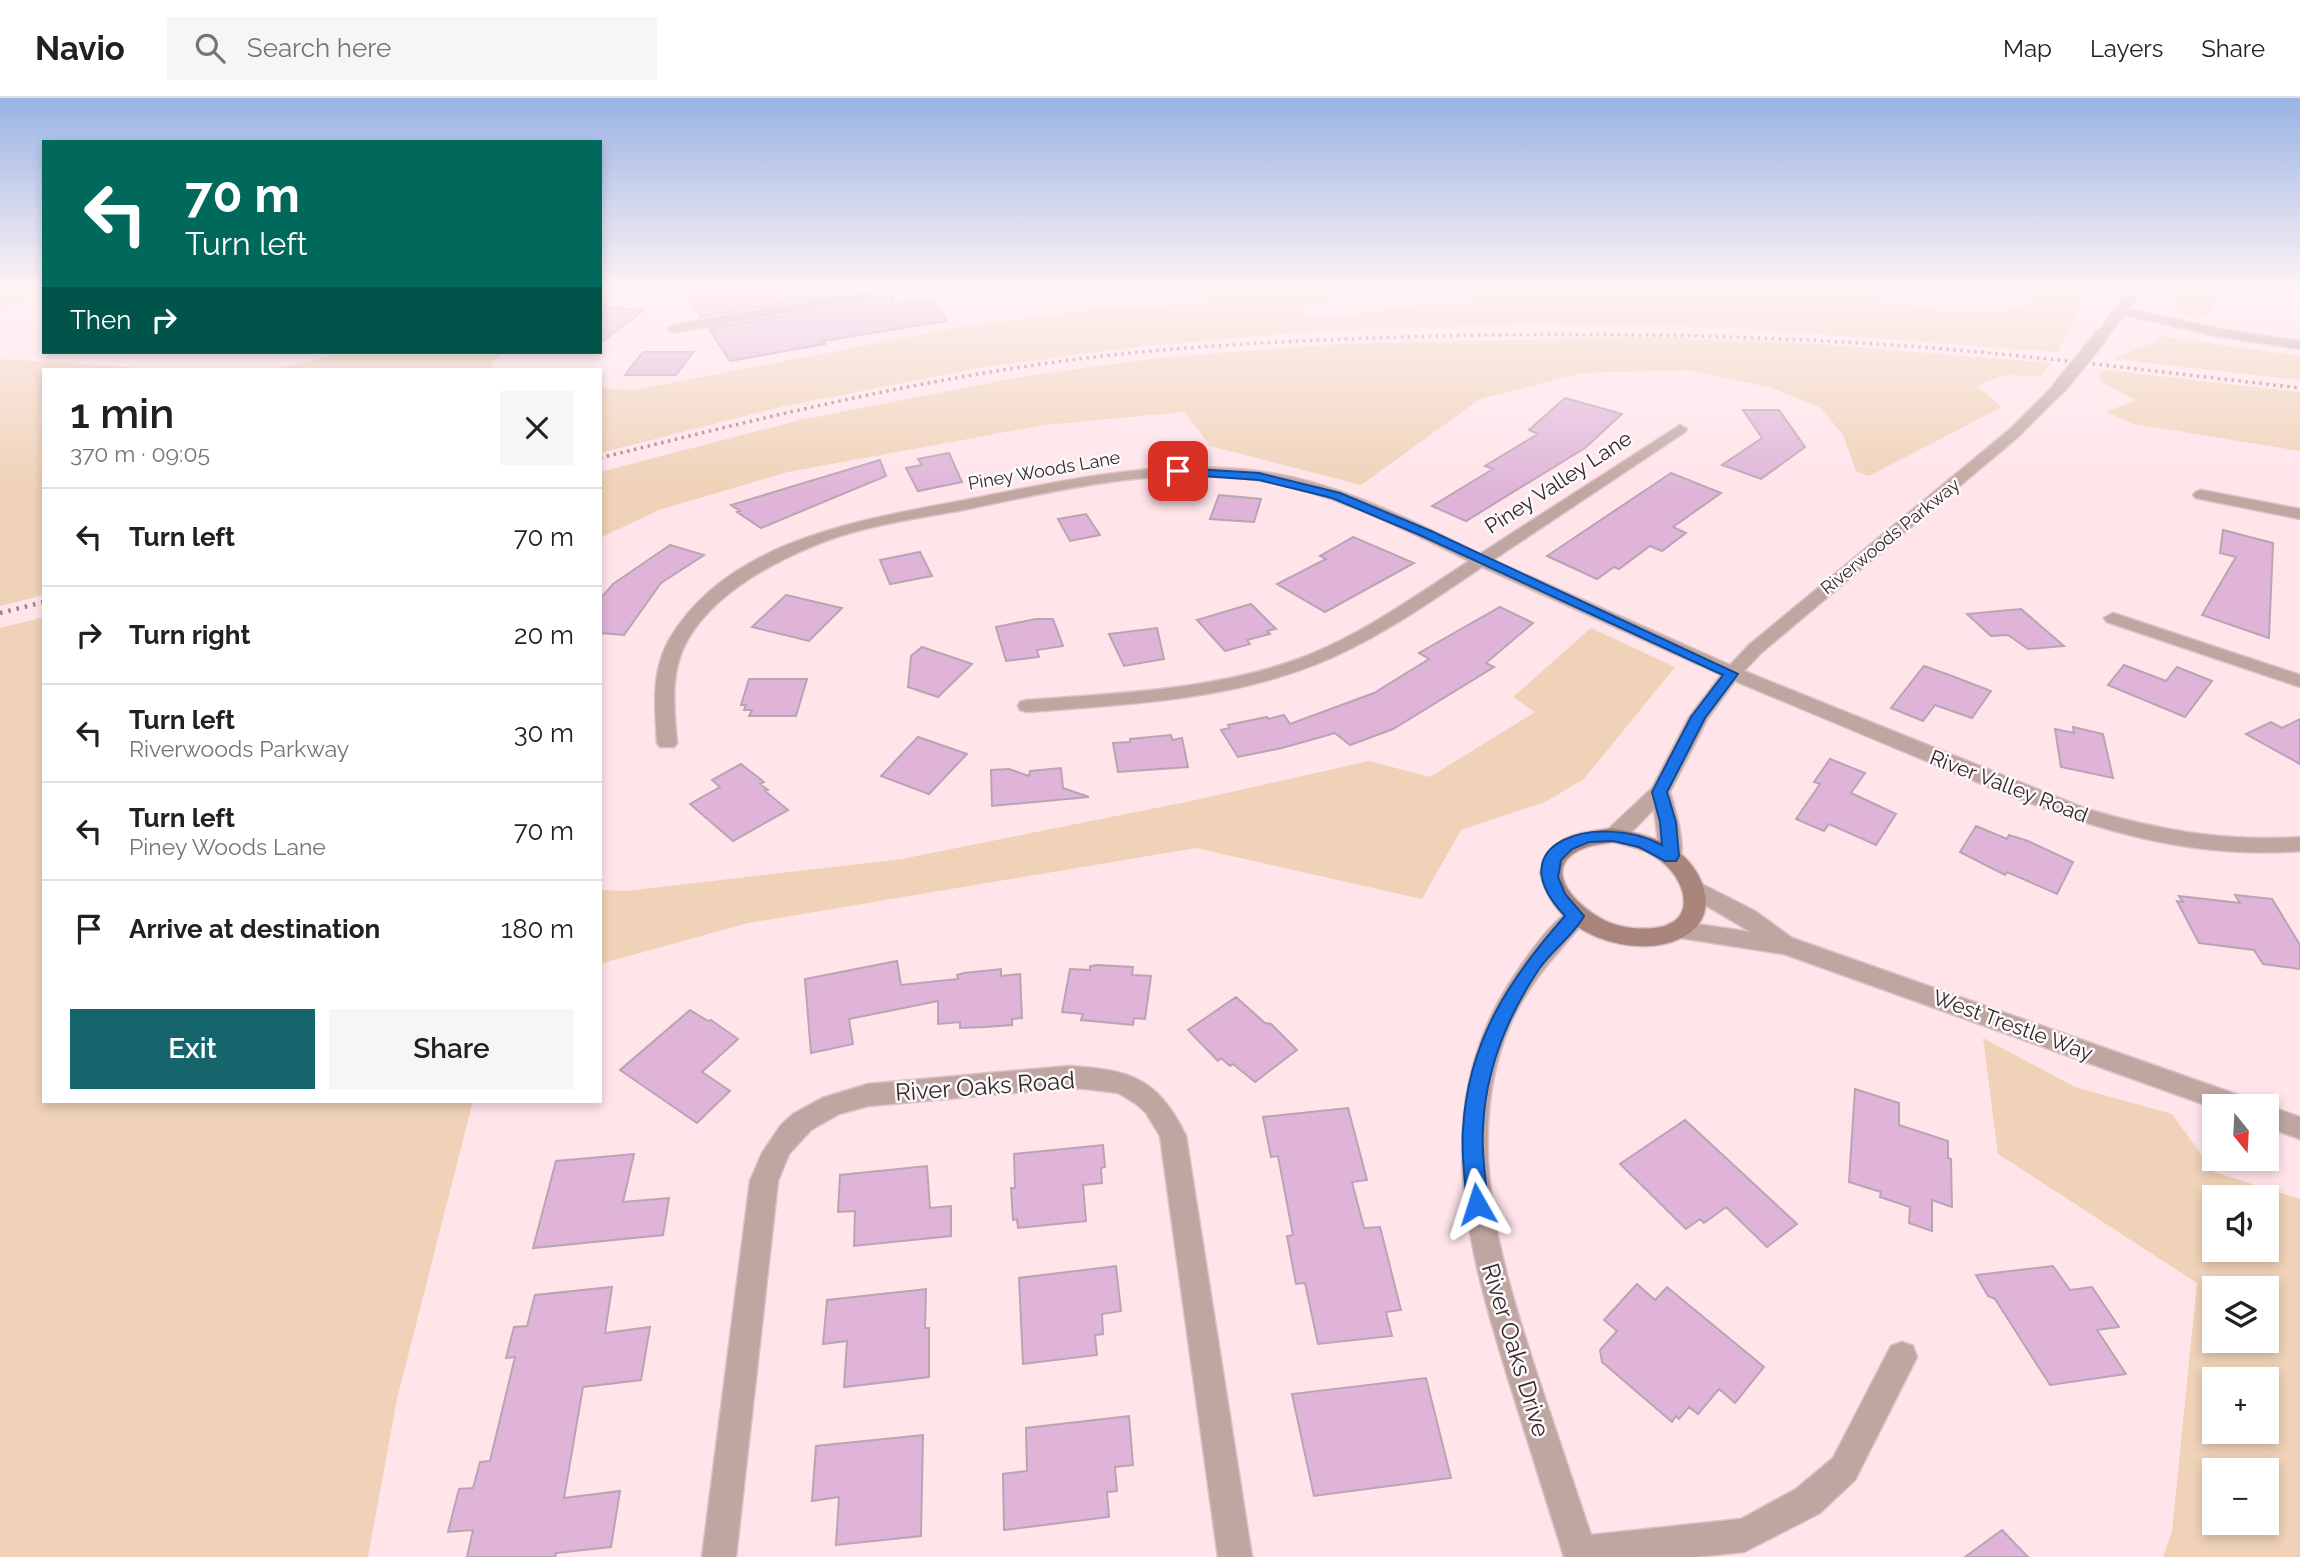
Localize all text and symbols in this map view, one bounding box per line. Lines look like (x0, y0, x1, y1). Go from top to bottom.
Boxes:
search box (167, 17, 657, 80)
text: Navio (35, 29, 125, 68)
icon: search (191, 29, 229, 67)
text: Search here (247, 33, 391, 63)
text: Map (2003, 34, 2052, 63)
text: Layers (2090, 34, 2163, 63)
text: Share (2201, 34, 2265, 63)
text: 70 m (185, 166, 300, 223)
icon: left (70, 168, 161, 259)
text: Turn left (185, 225, 307, 262)
icon: right (145, 301, 183, 339)
text: Then (70, 305, 131, 335)
text: 1 min (70, 389, 174, 438)
button: close (500, 391, 574, 465)
street label: Piney Valley Lane (1480, 425, 1636, 539)
text: 370 m · 09:05 (70, 440, 210, 467)
pin (1148, 441, 1208, 501)
street label: Piney Woods Lane (966, 446, 1122, 494)
icon: arrive (1159, 452, 1197, 490)
street label: Riverwoods Parkway (1816, 473, 1964, 598)
icon: left (70, 518, 108, 556)
text: Turn left (129, 522, 235, 552)
text: 70 m (514, 522, 574, 552)
icon: right (70, 616, 108, 654)
text: Turn right (129, 620, 250, 650)
text: 20 m (514, 620, 574, 650)
text: Turn left (129, 705, 235, 735)
icon: left (70, 714, 108, 752)
text: 30 m (514, 718, 574, 748)
text: Riverwoods Parkway (129, 735, 349, 762)
street label: River Valley Road (1926, 744, 2092, 828)
text: Turn left (129, 803, 235, 833)
icon: left (70, 812, 108, 850)
text: 70 m (514, 816, 574, 846)
text: Piney Woods Lane (129, 833, 326, 860)
icon: arrive (70, 910, 108, 948)
text: Arrive at destination (129, 914, 380, 944)
text: 180 m (501, 914, 574, 944)
street label: West Trestle Way (1930, 984, 2096, 1066)
button: Exit (70, 1009, 315, 1089)
button: Share (329, 1009, 574, 1089)
street label: River Oaks Road (894, 1065, 1076, 1107)
north arrow (2202, 1094, 2278, 1171)
map controls (2202, 1094, 2279, 1535)
position arrow (1440, 1167, 1514, 1241)
button: sound (2202, 1185, 2279, 1262)
street label: River Oaks Drive (1476, 1260, 1556, 1440)
button: layers (2202, 1276, 2279, 1353)
button: + (2202, 1367, 2279, 1444)
button: − (2202, 1458, 2279, 1535)

